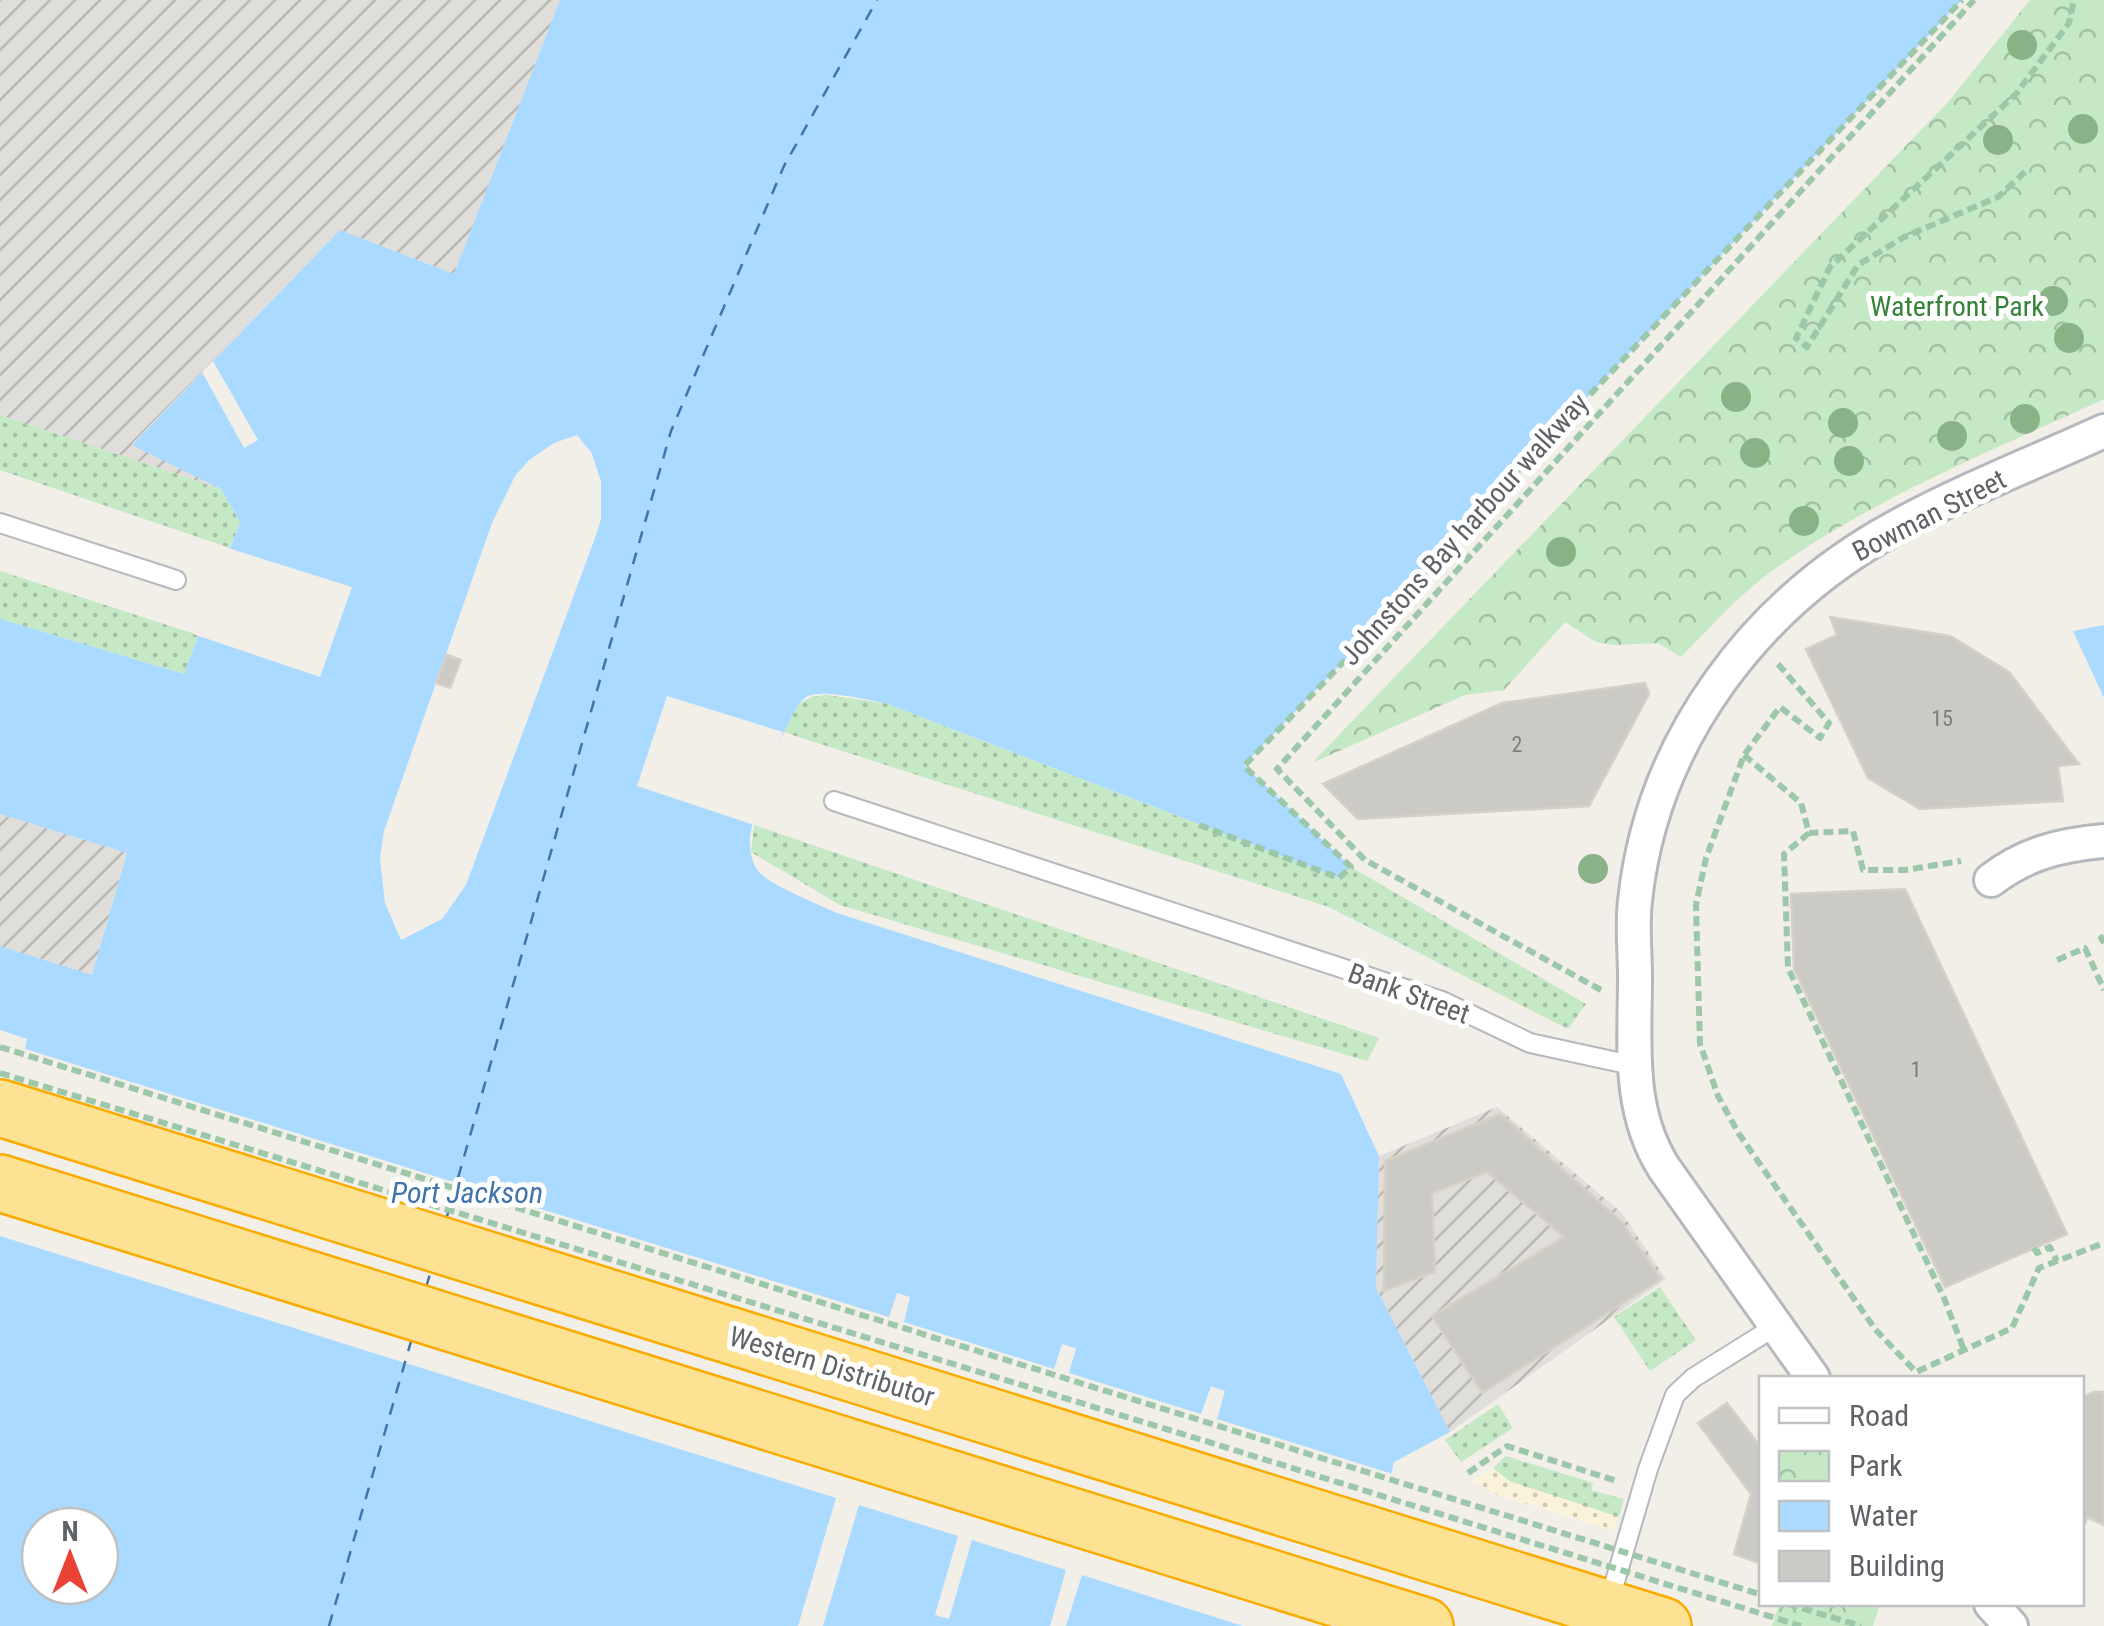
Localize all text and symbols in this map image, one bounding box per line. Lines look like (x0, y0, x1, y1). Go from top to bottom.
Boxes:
park label: Waterfront Park (1870, 290, 2044, 323)
street label: Johnstons Bay harbour walkway (1334, 386, 1595, 672)
street label: Bowman Street (1847, 463, 2011, 568)
house number: 15 (1931, 706, 1953, 731)
house number: 2 (1512, 732, 1522, 757)
street label: Bank Street (1344, 956, 1474, 1031)
house number: 1 (1911, 1057, 1921, 1082)
water label: Port Jackson (391, 1175, 543, 1210)
street label: Western Distributor (725, 1320, 939, 1413)
legend (1759, 1376, 2084, 1606)
text: Road (1849, 1398, 1909, 1433)
text: Park (1849, 1448, 1903, 1483)
text: Water (1849, 1498, 1918, 1533)
north arrow (20, 1506, 120, 1606)
text: N (61, 1515, 79, 1548)
text: Building (1849, 1548, 1945, 1583)

